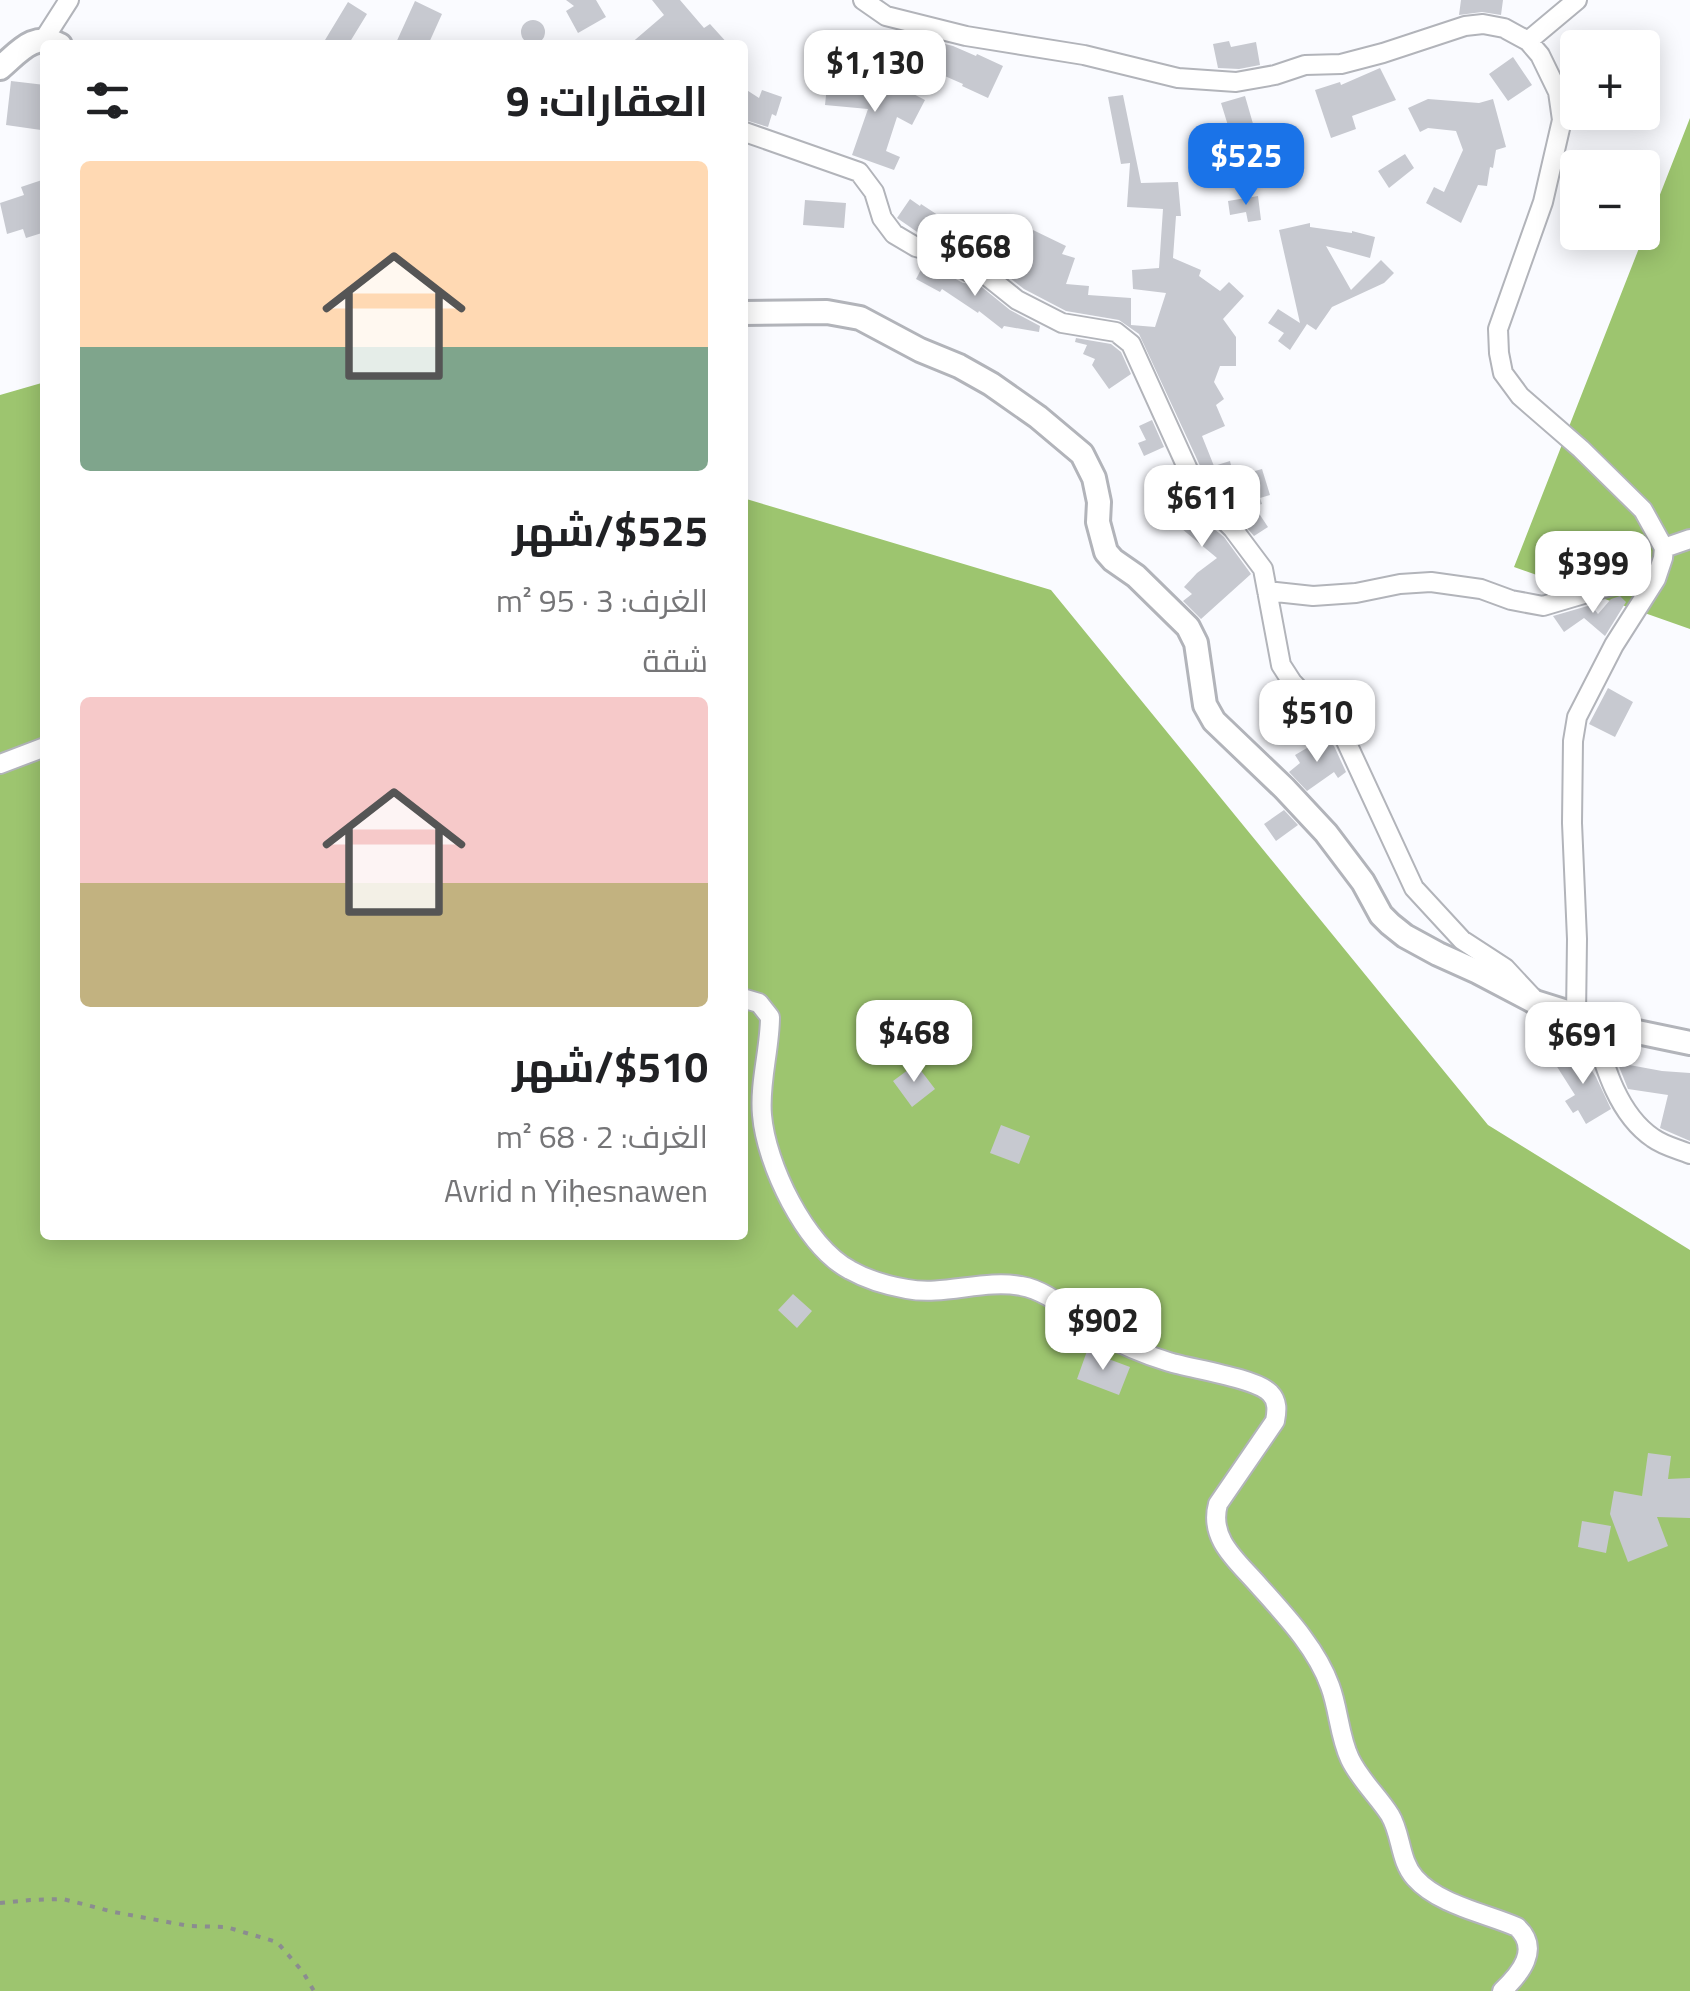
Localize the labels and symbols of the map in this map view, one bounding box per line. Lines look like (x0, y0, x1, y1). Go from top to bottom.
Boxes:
pin: $1,130 (794, 30, 956, 115)
pin: $525 (1187, 123, 1305, 208)
pin: $668 (916, 214, 1034, 299)
pin: $611 (1143, 465, 1261, 550)
pin: $399 (1534, 531, 1652, 616)
pin: $510 (1258, 680, 1376, 765)
pin: $468 (855, 1000, 973, 1085)
pin: $691 (1524, 1002, 1642, 1087)
pin: $902 (1044, 1288, 1162, 1373)

